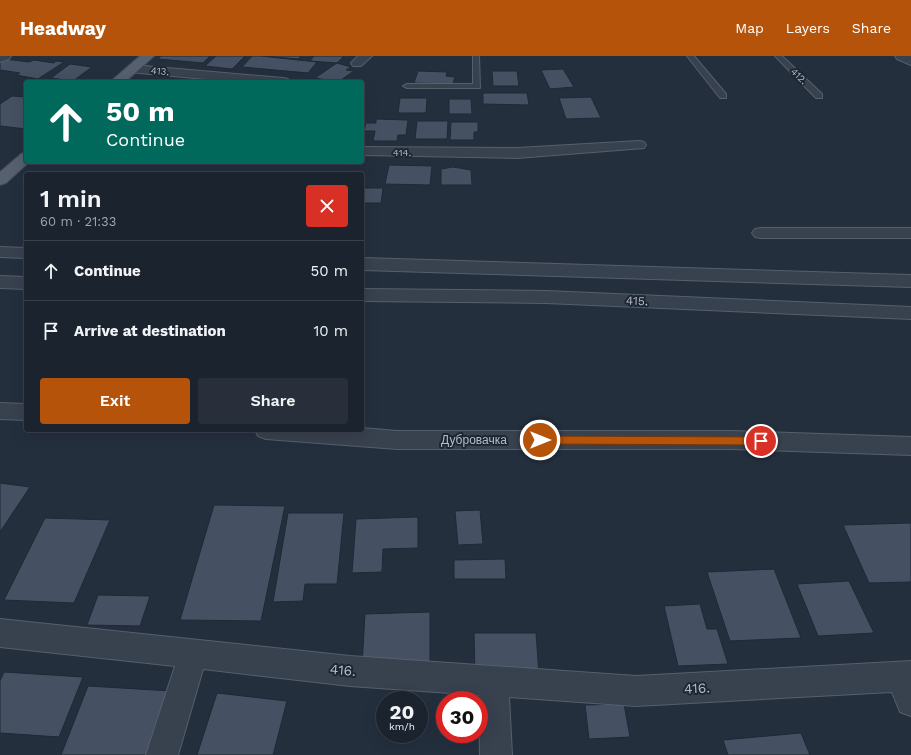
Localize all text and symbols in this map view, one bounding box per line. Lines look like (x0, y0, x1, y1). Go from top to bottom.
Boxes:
text: Headway (20, 17, 106, 40)
text: Map (735, 20, 764, 36)
text: Layers (786, 20, 830, 36)
text: Share (852, 20, 891, 36)
street label: 413. (150, 65, 170, 77)
street label: 412. (789, 66, 809, 86)
text: 50 m (106, 95, 175, 128)
icon: ahead (40, 96, 92, 148)
text: Continue (106, 129, 185, 150)
street label: 414. (393, 147, 411, 158)
text: 1 min (40, 185, 102, 213)
button: close (306, 185, 348, 227)
text: 60 m · 21:33 (40, 214, 116, 229)
icon: ahead (40, 260, 62, 282)
text: Continue (74, 262, 141, 280)
text: 50 m (311, 262, 348, 280)
street label: 415. (626, 294, 648, 308)
icon: arrive (40, 320, 62, 342)
text: Arrive at destination (74, 322, 226, 340)
text: 10 m (313, 322, 348, 340)
button: Exit (40, 378, 190, 424)
button: Share (198, 378, 348, 424)
position arrow (519, 419, 561, 461)
pin (744, 424, 778, 458)
icon: arrive (750, 430, 772, 452)
street label: Дубровачка (441, 433, 507, 447)
street label: 416. (329, 661, 357, 679)
street label: 416. (684, 679, 710, 697)
speed limit sign: 30 (436, 691, 488, 743)
text: 20 (390, 700, 414, 724)
text: km/h (389, 721, 415, 732)

